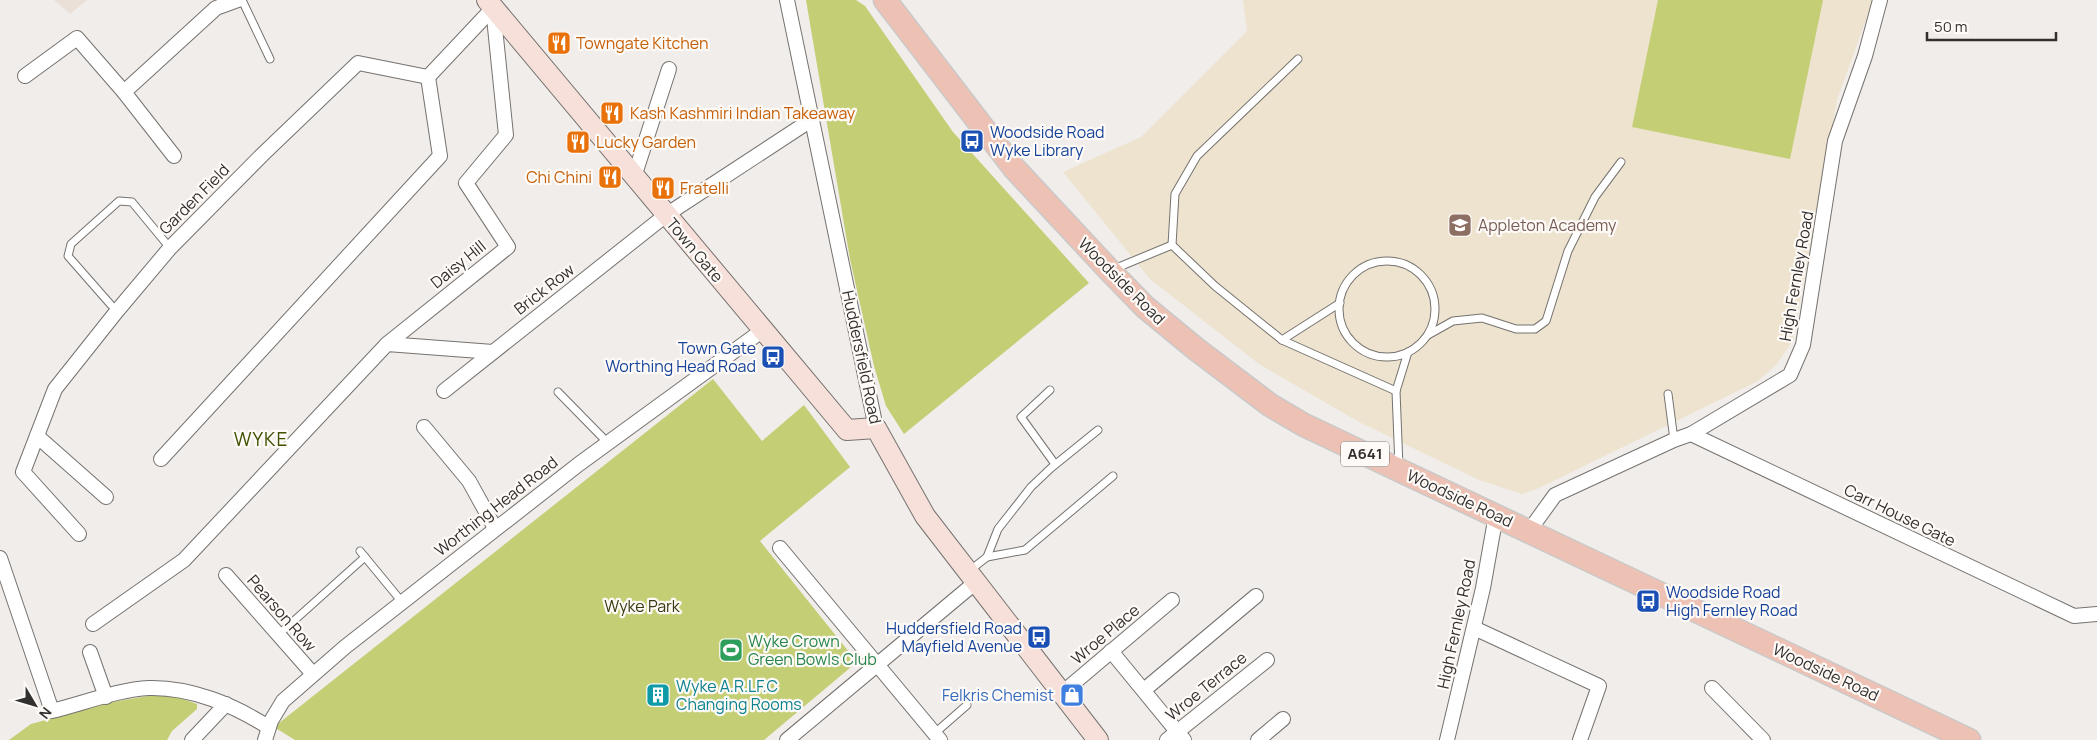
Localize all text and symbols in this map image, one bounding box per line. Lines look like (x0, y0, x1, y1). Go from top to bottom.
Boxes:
scale bar (1927, 10, 2056, 42)
text: 50 m (1934, 16, 1968, 37)
restaurant icon: Towngate Kitchen (546, 30, 572, 56)
place label: Towngate Kitchen (576, 32, 709, 54)
restaurant icon: Kash Kashmiri Indian Takeaway (599, 100, 625, 126)
place label: Kash Kashmiri Indian Takeaway (630, 102, 856, 124)
place label: Woodside Road Wyke Library (990, 121, 1105, 161)
bus stop icon: Woodside Road Wyke Library (959, 128, 985, 154)
restaurant icon: Lucky Garden (565, 129, 591, 155)
place label: Lucky Garden (596, 131, 696, 153)
street label: Garden Field (154, 159, 234, 239)
restaurant icon: Chi Chini (597, 164, 623, 190)
place label: Chi Chini (526, 166, 592, 188)
restaurant icon: Fratelli (650, 175, 676, 201)
place label: Fratelli (680, 177, 729, 199)
street label: High Fernley Road (1774, 209, 1818, 343)
school or university icon: Appleton Academy (1447, 212, 1473, 238)
street label: Town Gate (662, 213, 728, 287)
place label: Appleton Academy (1478, 214, 1617, 236)
street label: Woodside Road (1074, 233, 1170, 329)
street label: Daisy Hill (426, 235, 490, 293)
street label: Brick Row (509, 259, 579, 319)
street label: Huddersfield Road (837, 288, 887, 426)
place label: Town Gate Worthing Head Road (605, 337, 756, 377)
bus stop icon: Town Gate Worthing Head Road (760, 344, 786, 370)
district label: WYKE (234, 426, 288, 452)
road number: A641 (1341, 442, 1389, 466)
street label: Worthing Head Road (430, 451, 562, 561)
street label: Woodside Road (1403, 464, 1517, 532)
street label: Carr House Gate (1841, 478, 1959, 552)
street label: High Fernley Road (1432, 557, 1480, 691)
street label: Pearson Row (242, 570, 322, 656)
place label: Woodside Road High Fernley Road (1666, 581, 1798, 621)
bus stop icon: Woodside Road High Fernley Road (1635, 588, 1661, 614)
park label: Wyke Park (604, 595, 681, 617)
street label: Wroe Place (1066, 599, 1144, 669)
place label: Huddersfield Road Mayfield Avenue (886, 617, 1022, 657)
bus stop icon: Huddersfield Road Mayfield Avenue (1026, 624, 1052, 650)
place label: Wyke Crown Green Bowls Club (748, 630, 877, 670)
sports icon: Wyke Crown Green Bowls Club (718, 637, 744, 663)
street label: Woodside Road (1769, 638, 1883, 706)
street label: Wroe Terrace (1161, 647, 1251, 725)
place label: Wyke A.R.LF.C Changing Rooms (676, 675, 802, 715)
north arrow (10, 680, 60, 730)
building icon: Wyke A.R.LF.C Changing Rooms (645, 682, 671, 708)
shop icon: Felkris Chemist (1059, 682, 1085, 708)
place label: Felkris Chemist (942, 684, 1054, 706)
text: N (35, 703, 56, 723)

